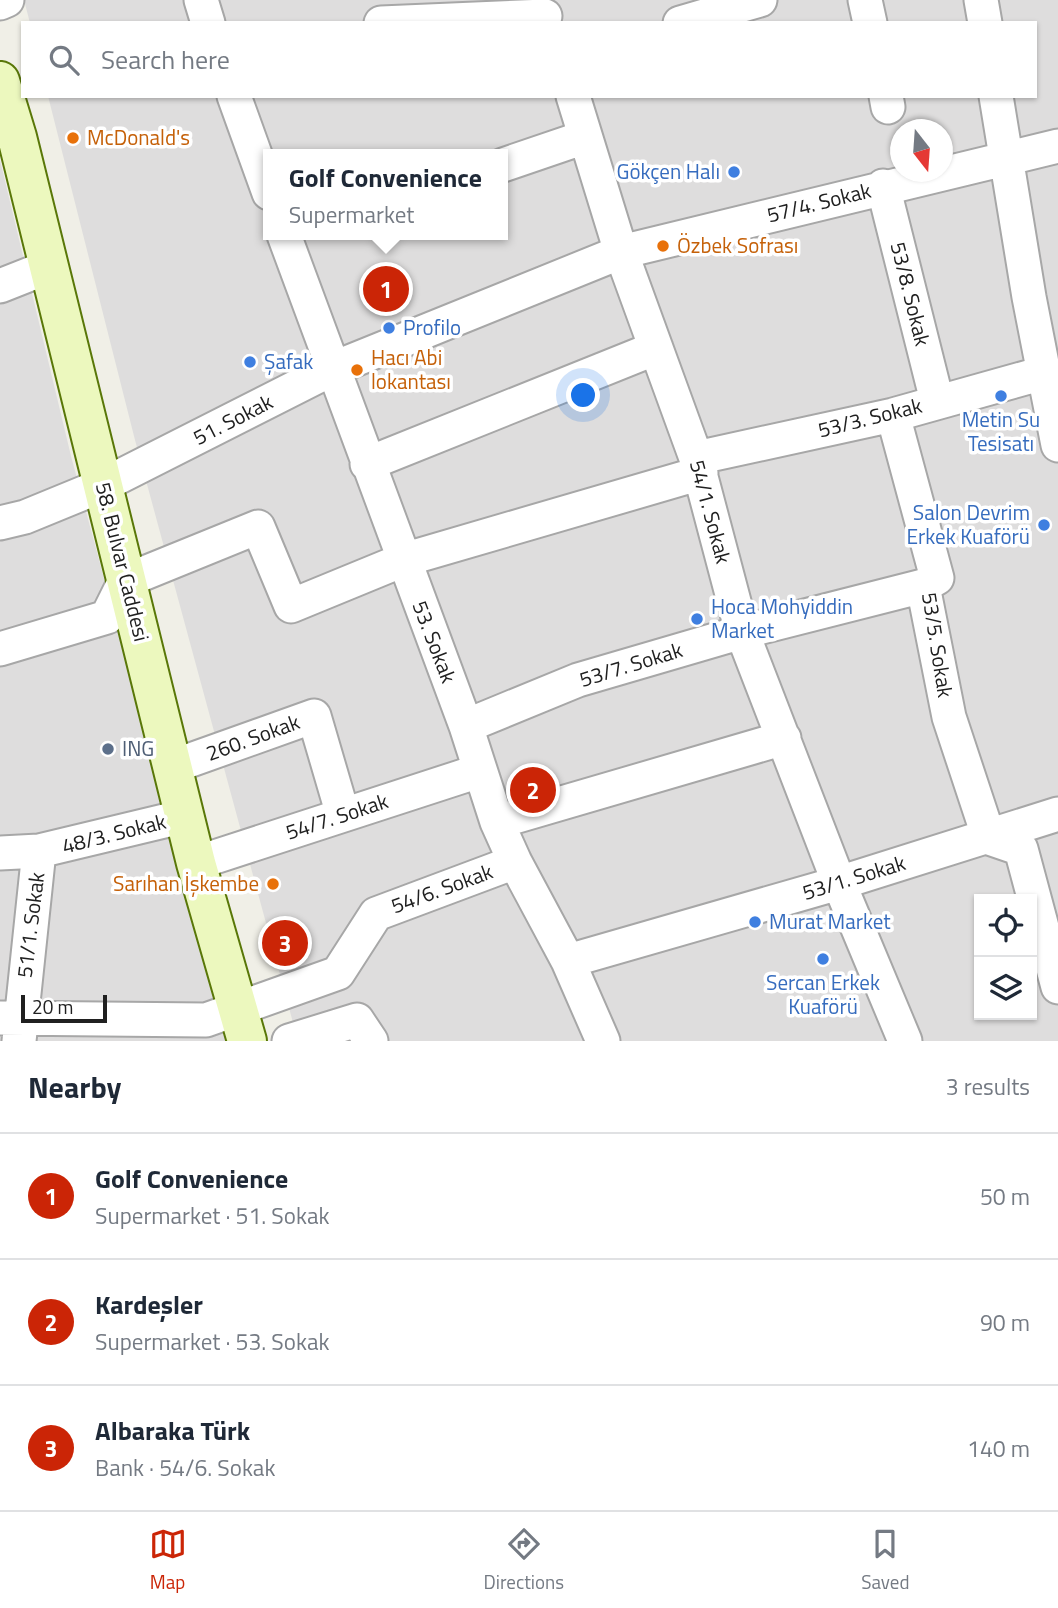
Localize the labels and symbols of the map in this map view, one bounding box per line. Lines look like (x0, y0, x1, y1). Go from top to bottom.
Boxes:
north arrow (890, 119, 953, 182)
place label: McDonald's (87, 121, 190, 153)
marker: McDonald's (65, 130, 81, 146)
place label: Gökçen Halı (617, 155, 720, 187)
marker: Gökçen Halı (726, 164, 742, 180)
street label: 57/4. Sokak (763, 174, 874, 230)
place label: Özbek Sofrası (677, 229, 798, 261)
marker: Özbek Sofrası (655, 238, 671, 254)
street label: 53/8. Sokak (883, 238, 939, 349)
pin: 1 (363, 263, 409, 315)
place label: Profilo (403, 311, 461, 343)
marker: Profilo (381, 320, 397, 336)
place label: Hacı Abi lokantası (371, 341, 451, 397)
place label: Şafak (264, 345, 313, 377)
marker: Şafak (242, 354, 258, 370)
marker: Hacı Abi lokantası (349, 362, 365, 378)
your location (566, 378, 600, 412)
street label: 51. Sokak (187, 385, 278, 453)
marker: Metin Su Tesisatı (993, 388, 1009, 404)
street label: 53/3. Sokak (814, 389, 925, 445)
place label: Metin Su Tesisatı (962, 403, 1040, 459)
street label: 54/1. Sokak (682, 456, 740, 567)
street label: 58. Bulvar Caddesi (88, 479, 158, 645)
place label: Salon Devrim Erkek Kuaförü (906, 496, 1030, 552)
marker: Salon Devrim Erkek Kuaförü (1036, 517, 1052, 533)
place label: Hoca Mohyiddin Market (711, 590, 853, 646)
street label: 53/5. Sokak (914, 590, 962, 700)
street label: 53. Sokak (405, 596, 465, 687)
marker: Hoca Mohyiddin Market (689, 611, 705, 627)
street label: 53/7. Sokak (575, 633, 686, 695)
street label: 260. Sokak (201, 705, 304, 769)
place label: ING (122, 732, 154, 764)
marker: ING (100, 741, 116, 757)
pin: 2 (510, 764, 556, 816)
street label: 54/7. Sokak (281, 784, 392, 848)
street label: 48/3. Sokak (58, 805, 169, 861)
street label: 53/1. Sokak (798, 846, 909, 908)
street label: 54/6. Sokak (386, 855, 497, 921)
place label: Sarıhan İşkembe (113, 867, 259, 899)
street label: 51/1. Sokak (8, 870, 52, 980)
marker: Sarıhan İşkembe (265, 876, 281, 892)
place label: Murat Market (769, 905, 891, 937)
marker: Murat Market (747, 914, 763, 930)
pin: 3 (262, 917, 308, 969)
marker: Sercan Erkek Kuaförü (815, 951, 831, 967)
place label: Sercan Erkek Kuaförü (766, 966, 880, 1022)
scale bar (21, 992, 107, 1024)

